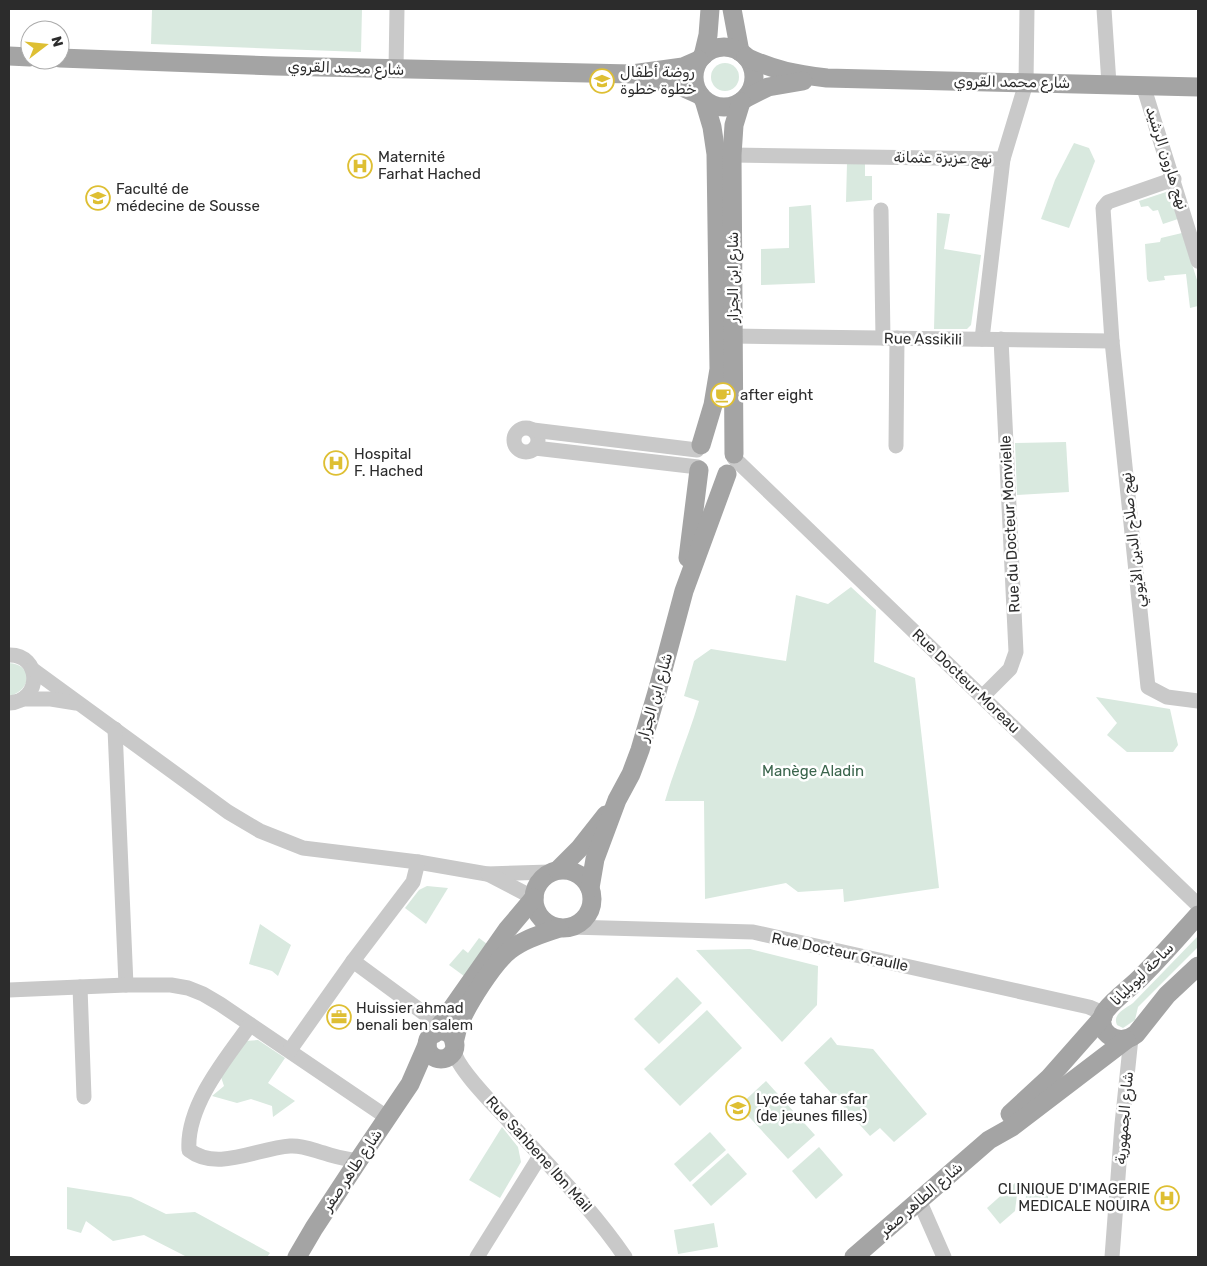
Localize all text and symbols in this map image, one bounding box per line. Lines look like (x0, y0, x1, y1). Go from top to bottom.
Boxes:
north arrow (20, 20, 70, 70)
text: N (47, 34, 67, 49)
street label: شارع محمد القروي (287, 57, 405, 81)
place label: روضة أطفال خطوة خطوة (620, 63, 697, 98)
school or university icon: روضة أطفال خطوة خطوة (589, 68, 615, 94)
street label: شارع محمد القروي (953, 72, 1071, 94)
street label: نهج هارون الرشيد (1140, 104, 1192, 212)
place label: Maternité Farhat Hached (378, 148, 481, 183)
street label: نهج عزيزة عثمانة (893, 148, 993, 170)
hospital icon: Maternité Farhat Hached (347, 153, 373, 179)
place label: Faculté de médecine de Sousse (116, 180, 260, 215)
school or university icon: Faculté de médecine de Sousse (85, 185, 111, 211)
street label: شارع ابن الجزار (724, 231, 744, 324)
street label: Rue Assikili (884, 329, 962, 349)
cafe icon: after eight (710, 382, 736, 408)
place label: after eight (740, 386, 813, 404)
street label: Rue du Docteur Monvielle (996, 435, 1024, 613)
place label: Hospital F. Hached (354, 445, 423, 480)
hospital icon: Hospital F. Hached (323, 450, 349, 476)
street label: نهج صلاح الدين الأيوبي (1117, 471, 1152, 609)
street label: Rue Docteur Moreau (909, 625, 1023, 737)
street label: شارع ابن الجزار (634, 651, 678, 745)
park label: Manège Aladin (762, 762, 864, 780)
street label: Rue Docteur Graulle (770, 929, 910, 975)
street label: ساحة ليوبليانا (1107, 939, 1177, 1009)
place label: Huissier ahmad benali ben salem (356, 999, 473, 1034)
office icon: Huissier ahmad benali ben salem (326, 1004, 352, 1030)
street label: شارع الجمهورية (1111, 1071, 1139, 1166)
place label: Lycée tahar sfar (de jeunes filles) (756, 1090, 868, 1125)
street label: Rue Sahbene Ibn Mail (482, 1092, 596, 1216)
school or university icon: Lycée tahar sfar (de jeunes filles) (725, 1095, 751, 1121)
street label: شارع طاهر صفر (317, 1125, 388, 1216)
street label: شارع الطاهر صفر (875, 1158, 968, 1242)
place label: CLINIQUE D'IMAGERIE MEDICALE NOUIRA (998, 1180, 1150, 1215)
hospital icon: CLINIQUE D'IMAGERIE MEDICALE NOUIRA (1154, 1185, 1180, 1211)

